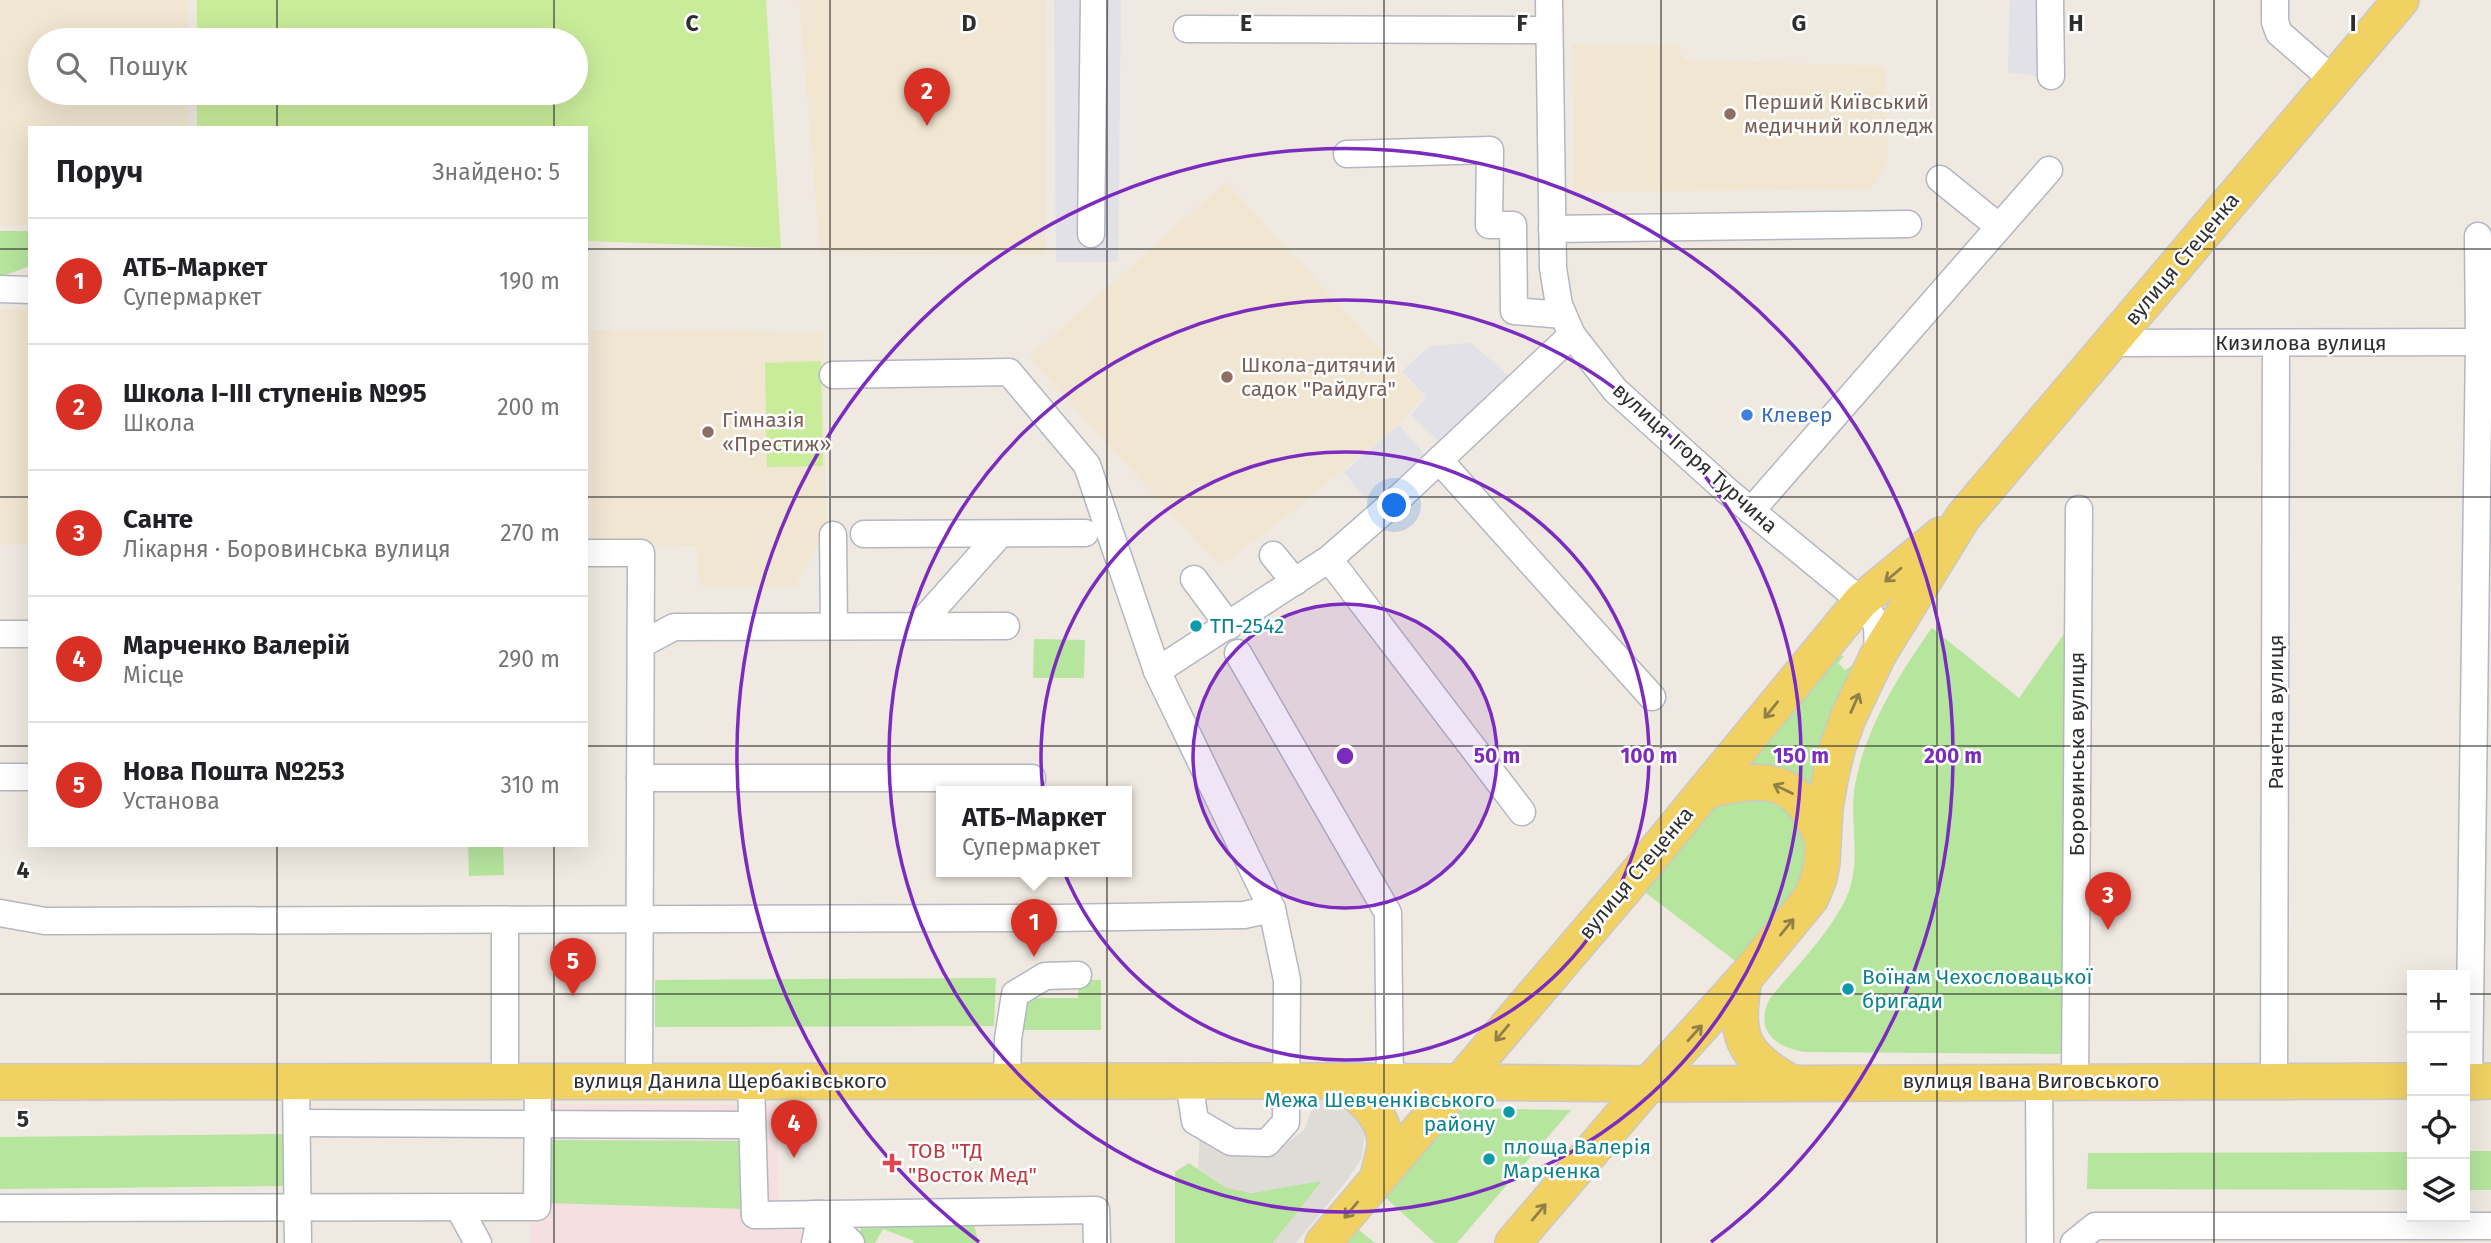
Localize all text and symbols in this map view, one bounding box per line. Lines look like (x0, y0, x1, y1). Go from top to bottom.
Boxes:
text: C (685, 9, 699, 37)
text: D (962, 9, 977, 37)
text: E (1240, 9, 1252, 37)
text: F (1516, 9, 1528, 37)
text: G (1792, 9, 1806, 37)
text: H (2068, 9, 2084, 37)
text: I (2350, 9, 2356, 37)
search box (28, 28, 588, 105)
icon: search (52, 48, 90, 86)
text: Пошук (108, 51, 188, 82)
pin: 2 (904, 68, 950, 126)
place label: Перший Київський медичний колледж (1744, 89, 1933, 139)
marker: Перший Київський медичний колледж (1722, 106, 1738, 122)
text: Поруч (56, 154, 143, 190)
text: Знайдено: 5 (433, 158, 560, 186)
street label: вулиця Стеценка (2119, 187, 2245, 331)
text: АТБ-Маркет (123, 252, 267, 283)
text: 1 (74, 267, 84, 295)
text: 190 m (499, 267, 560, 295)
text: Супермаркет (123, 283, 261, 311)
street label: Кизилова вулиця (2215, 330, 2387, 356)
place label: Школа-дитячий садок "Райдуга" (1241, 352, 1396, 402)
marker: Школа-дитячий садок "Райдуга" (1219, 369, 1235, 385)
street label: вулиця Ігоря Турчина (1607, 377, 1783, 539)
text: Школа І-ІІІ ступенів №95 (123, 378, 427, 409)
text: 2 (73, 393, 85, 421)
text: 200 m (497, 393, 560, 421)
place label: Клевер (1761, 402, 1833, 428)
place label: Гімназія «Престиж» (722, 407, 831, 457)
marker: Клевер (1739, 407, 1755, 423)
text: Школа (123, 409, 195, 437)
marker: Гімназія «Престиж» (700, 424, 716, 440)
your location (1377, 488, 1411, 522)
text: Санте (123, 504, 193, 535)
text: 3 (73, 519, 85, 547)
text: 270 m (500, 519, 560, 547)
text: Лікарня · Боровинська вулиця (123, 535, 451, 563)
one-way arrow (1884, 566, 1902, 582)
place label: ТП-2542 (1210, 613, 1284, 639)
marker: ТП-2542 (1188, 618, 1204, 634)
text: Марченко Валерій (123, 630, 350, 661)
street label: Ранетна вулиця (2263, 635, 2289, 789)
text: 4 (73, 645, 86, 673)
text: 290 m (498, 645, 560, 673)
street label: Боровинська вулиця (2064, 652, 2090, 856)
text: Місце (123, 661, 184, 689)
one-way arrow (1849, 693, 1862, 714)
one-way arrow (1764, 701, 1779, 719)
text: 50 m (1474, 743, 1520, 769)
text: 100 m (1620, 743, 1678, 769)
text: 150 m (1773, 743, 1829, 769)
text: 200 m (1924, 743, 1982, 769)
centre of rings (1333, 744, 1357, 768)
text: Нова Пошта №253 (123, 756, 345, 787)
text: 5 (73, 771, 85, 799)
text: 310 m (500, 771, 560, 799)
one-way arrow (1773, 782, 1794, 795)
popup (936, 786, 1132, 877)
text: Установа (123, 787, 220, 815)
street label: вулиця Стеценка (1573, 801, 1699, 945)
text: АТБ-Маркет (962, 802, 1106, 833)
text: Супермаркет (962, 833, 1100, 861)
text: 4 (17, 856, 30, 884)
pin: 3 (2085, 872, 2131, 930)
pin: 1 (1011, 899, 1057, 957)
one-way arrow (1779, 918, 1795, 936)
pin: 5 (550, 938, 596, 996)
place label: Воїнам Чехословацької бригади (1862, 964, 2093, 1014)
map controls (2407, 970, 2470, 1222)
button: + (2407, 970, 2470, 1033)
marker: Воїнам Чехословацької бригади (1840, 981, 1856, 997)
one-way arrow (1494, 1024, 1509, 1042)
one-way arrow (1687, 1024, 1703, 1042)
button: − (2407, 1033, 2470, 1096)
street label: вулиця Данила Щербаківського (573, 1068, 887, 1094)
street label: вулиця Івана Виговського (1903, 1068, 2159, 1094)
place label: Межа Шевченківського району (1265, 1087, 1496, 1137)
button: locate (2407, 1096, 2470, 1159)
pin: 4 (771, 1100, 817, 1158)
marker: Межа Шевченківського району (1501, 1104, 1517, 1120)
text: 5 (17, 1105, 29, 1133)
place label: площа Валерія Марченка (1503, 1134, 1651, 1184)
place label: ТОВ "ТД "Восток Мед" (908, 1138, 1037, 1188)
marker: площа Валерія Марченка (1481, 1151, 1497, 1167)
marker: ТОВ "ТД "Восток Мед" (882, 1153, 902, 1173)
button: layers (2407, 1159, 2470, 1222)
one-way arrow (1343, 1200, 1358, 1218)
one-way arrow (1531, 1203, 1547, 1221)

